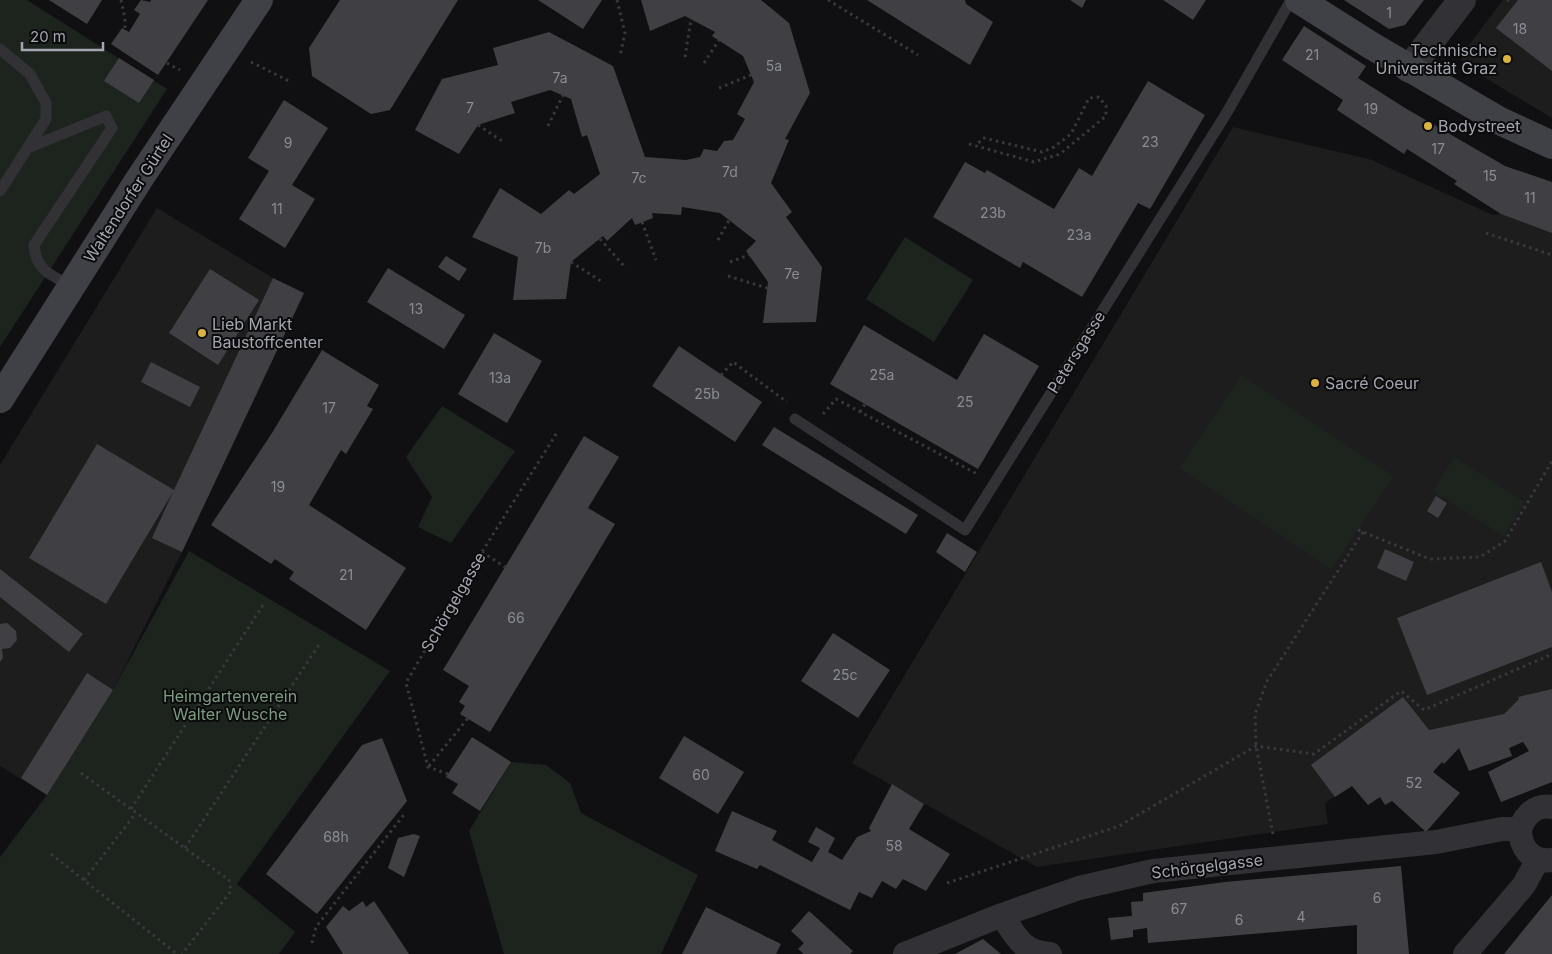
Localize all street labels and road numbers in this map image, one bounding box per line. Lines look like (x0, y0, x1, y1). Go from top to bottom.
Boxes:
street label: Waltendorfer Gürtel (79, 130, 177, 266)
street label: Petersgasse (1043, 307, 1109, 397)
street label: Schörgelgasse (416, 548, 490, 656)
street label: Schörgelgasse (1150, 849, 1264, 883)

